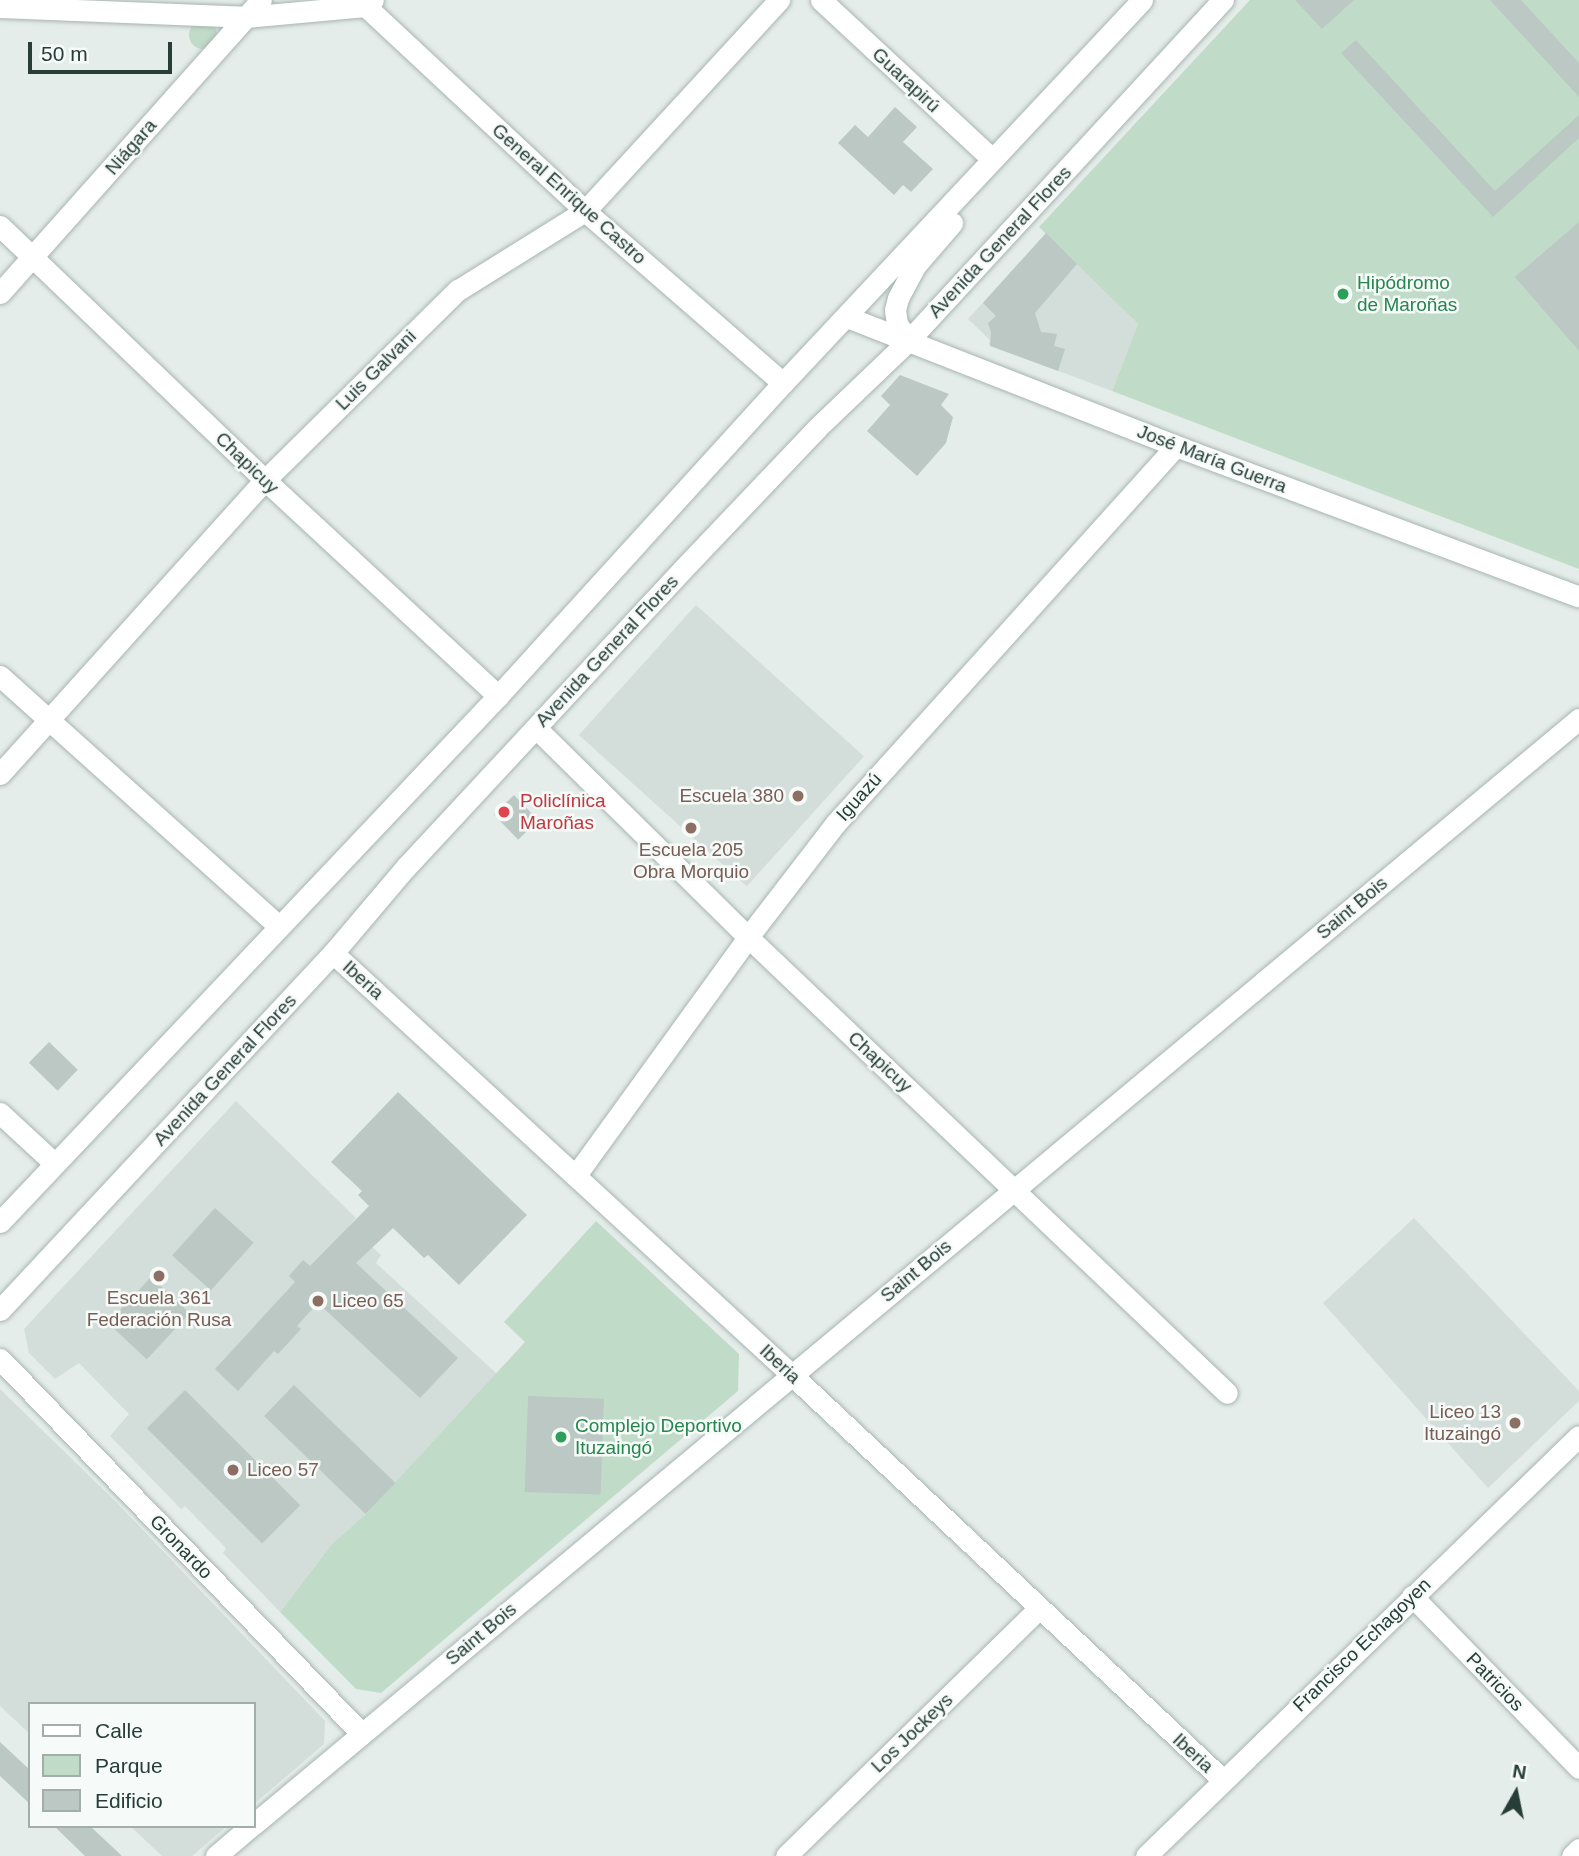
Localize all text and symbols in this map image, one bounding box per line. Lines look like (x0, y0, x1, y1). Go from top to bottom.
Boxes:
scale bar (32, 28, 175, 72)
text: 50 m (41, 42, 88, 65)
street label: Guarapirú (867, 43, 945, 117)
street label: Niágara (101, 114, 161, 180)
street label: General Enrique Castro (487, 119, 651, 269)
street label: Avenida General Flores (924, 161, 1076, 323)
place label: Hipódromo de Maroñas (1357, 272, 1457, 316)
marker: Hipódromo de Maroñas (1335, 286, 1351, 302)
street label: Luis Galvani (331, 325, 421, 415)
street label: José María Guerra (1134, 420, 1290, 498)
street label: Chapicuy (211, 427, 283, 499)
street label: Avenida General Flores (531, 570, 683, 732)
street label: Iguazú (831, 768, 887, 826)
place label: Escuela 380 (679, 785, 784, 807)
marker: Escuela 380 (790, 788, 806, 804)
place label: Policlínica Maroñas (520, 790, 606, 834)
marker: Policlínica Maroñas (494, 802, 514, 822)
marker: Escuela 205 Obra Morquio (683, 820, 699, 836)
place label: Escuela 205 Obra Morquio (633, 839, 749, 883)
street label: Saint Bois (1312, 872, 1392, 944)
street label: Iberia (338, 956, 388, 1004)
street label: Avenida General Flores (149, 989, 301, 1151)
street label: Chapicuy (843, 1027, 917, 1097)
street label: Saint Bois (876, 1235, 956, 1307)
marker: Escuela 361 Federación Rusa (151, 1268, 167, 1284)
place label: Escuela 361 Federación Rusa (87, 1287, 231, 1331)
place label: Liceo 65 (332, 1290, 404, 1312)
marker: Liceo 65 (310, 1293, 326, 1309)
street label: Iberia (755, 1339, 805, 1389)
place label: Liceo 13 Ituzaingó (1424, 1401, 1501, 1445)
place label: Complejo Deportivo Ituzaingó (575, 1415, 742, 1459)
marker: Liceo 13 Ituzaingó (1507, 1415, 1523, 1431)
marker: Complejo Deportivo Ituzaingó (553, 1429, 569, 1445)
place label: Liceo 57 (247, 1459, 319, 1481)
marker: Liceo 57 (225, 1462, 241, 1478)
street label: Gronardo (145, 1510, 217, 1584)
street label: Francisco Echagoyen (1288, 1573, 1436, 1717)
street label: Saint Bois (441, 1598, 521, 1670)
street label: Patricios (1461, 1648, 1529, 1716)
street label: Los Jockeys (866, 1688, 958, 1778)
legend (28, 1702, 256, 1828)
text: Calle (95, 1719, 143, 1742)
street label: Iberia (1168, 1728, 1218, 1778)
text: Parque (95, 1754, 163, 1777)
north arrow (1481, 1758, 1551, 1828)
text: N (1511, 1760, 1528, 1783)
text: Edificio (95, 1789, 163, 1812)

